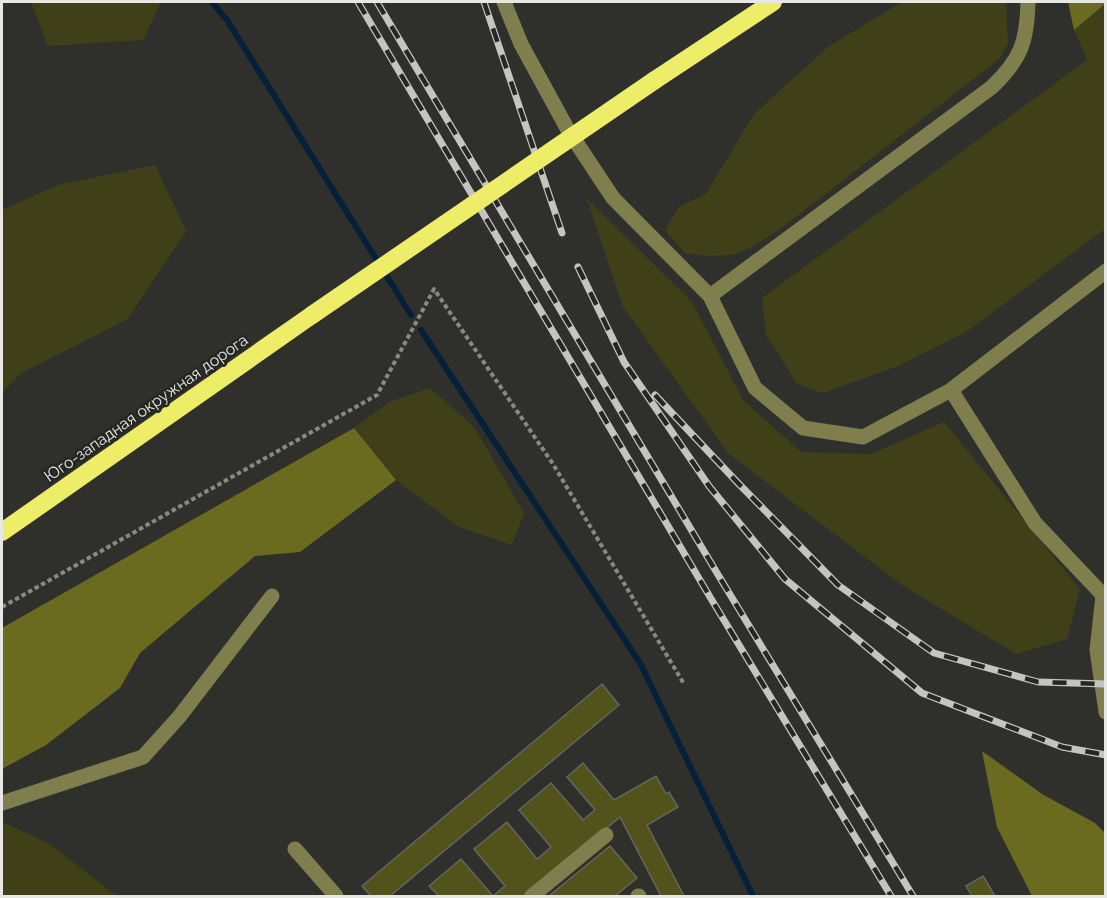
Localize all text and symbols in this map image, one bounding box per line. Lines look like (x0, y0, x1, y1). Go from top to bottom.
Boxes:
street label: Юго-западная окружная дорога (40, 330, 252, 486)

